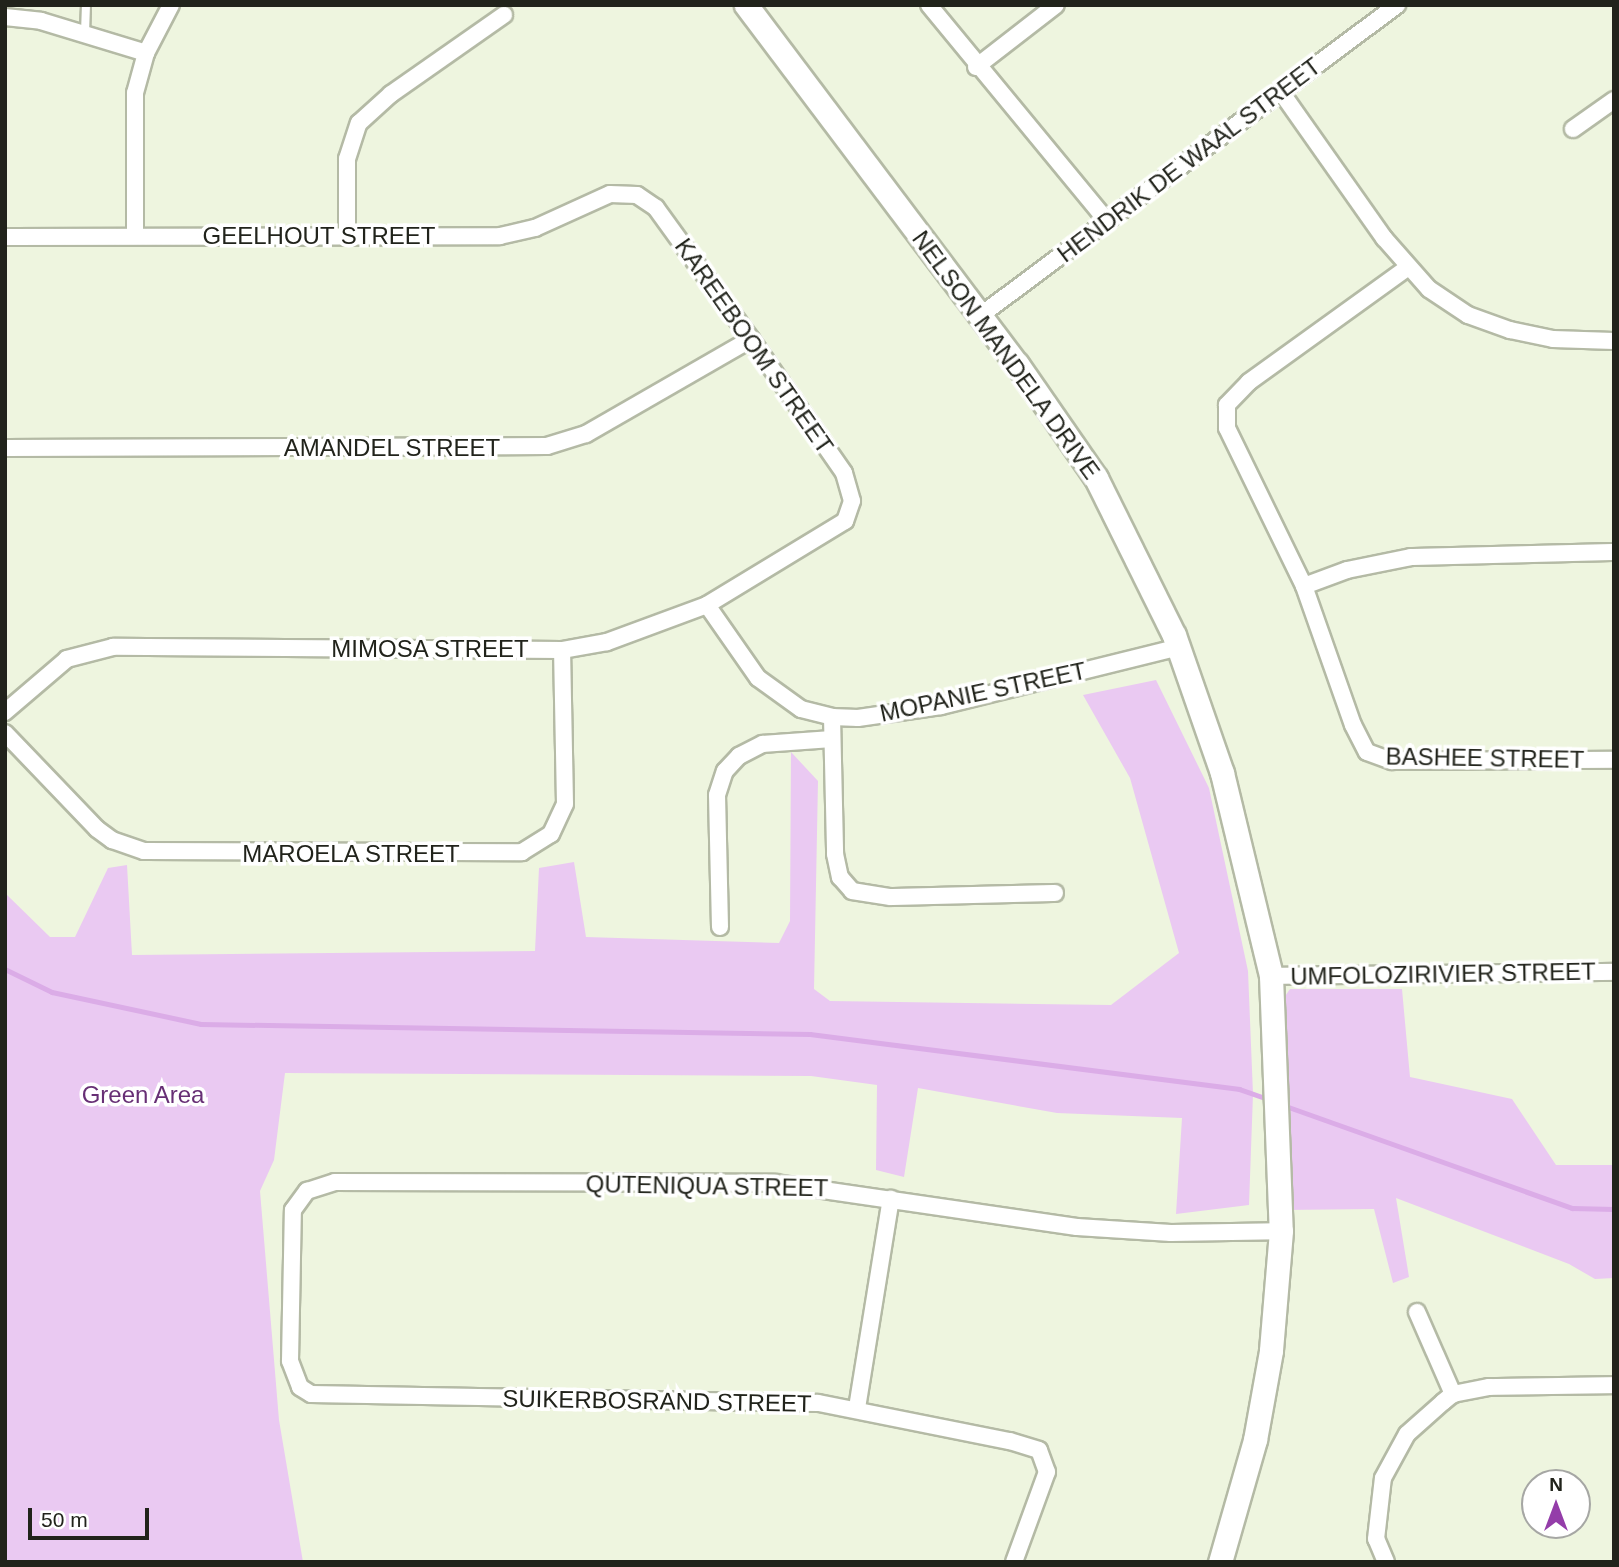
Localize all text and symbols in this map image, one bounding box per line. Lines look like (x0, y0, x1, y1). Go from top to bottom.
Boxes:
street label: HENDRIK DE WAAL STREET (1051, 51, 1327, 269)
street label: GEELHOUT STREET (202, 222, 436, 250)
street label: NELSON MANDELA DRIVE (906, 225, 1106, 485)
street label: KAREEBOOM STREET (669, 233, 839, 459)
street label: AMANDEL STREET (283, 434, 501, 462)
street label: MIMOSA STREET (331, 635, 529, 663)
street label: MOPANIE STREET (877, 656, 1089, 728)
street label: BASHEE STREET (1385, 742, 1585, 774)
street label: MAROELA STREET (242, 840, 460, 868)
street label: UMFOLOZIRIVIER STREET (1290, 957, 1596, 991)
park label: Green Area (81, 1081, 205, 1109)
street label: QUTENIQUA STREET (585, 1169, 829, 1203)
street label: SUIKERBOSRAND STREET (502, 1384, 812, 1418)
north arrow (1521, 1469, 1591, 1539)
text: N (1549, 1474, 1563, 1495)
scale bar (32, 1494, 152, 1538)
text: 50 m (41, 1508, 88, 1531)

